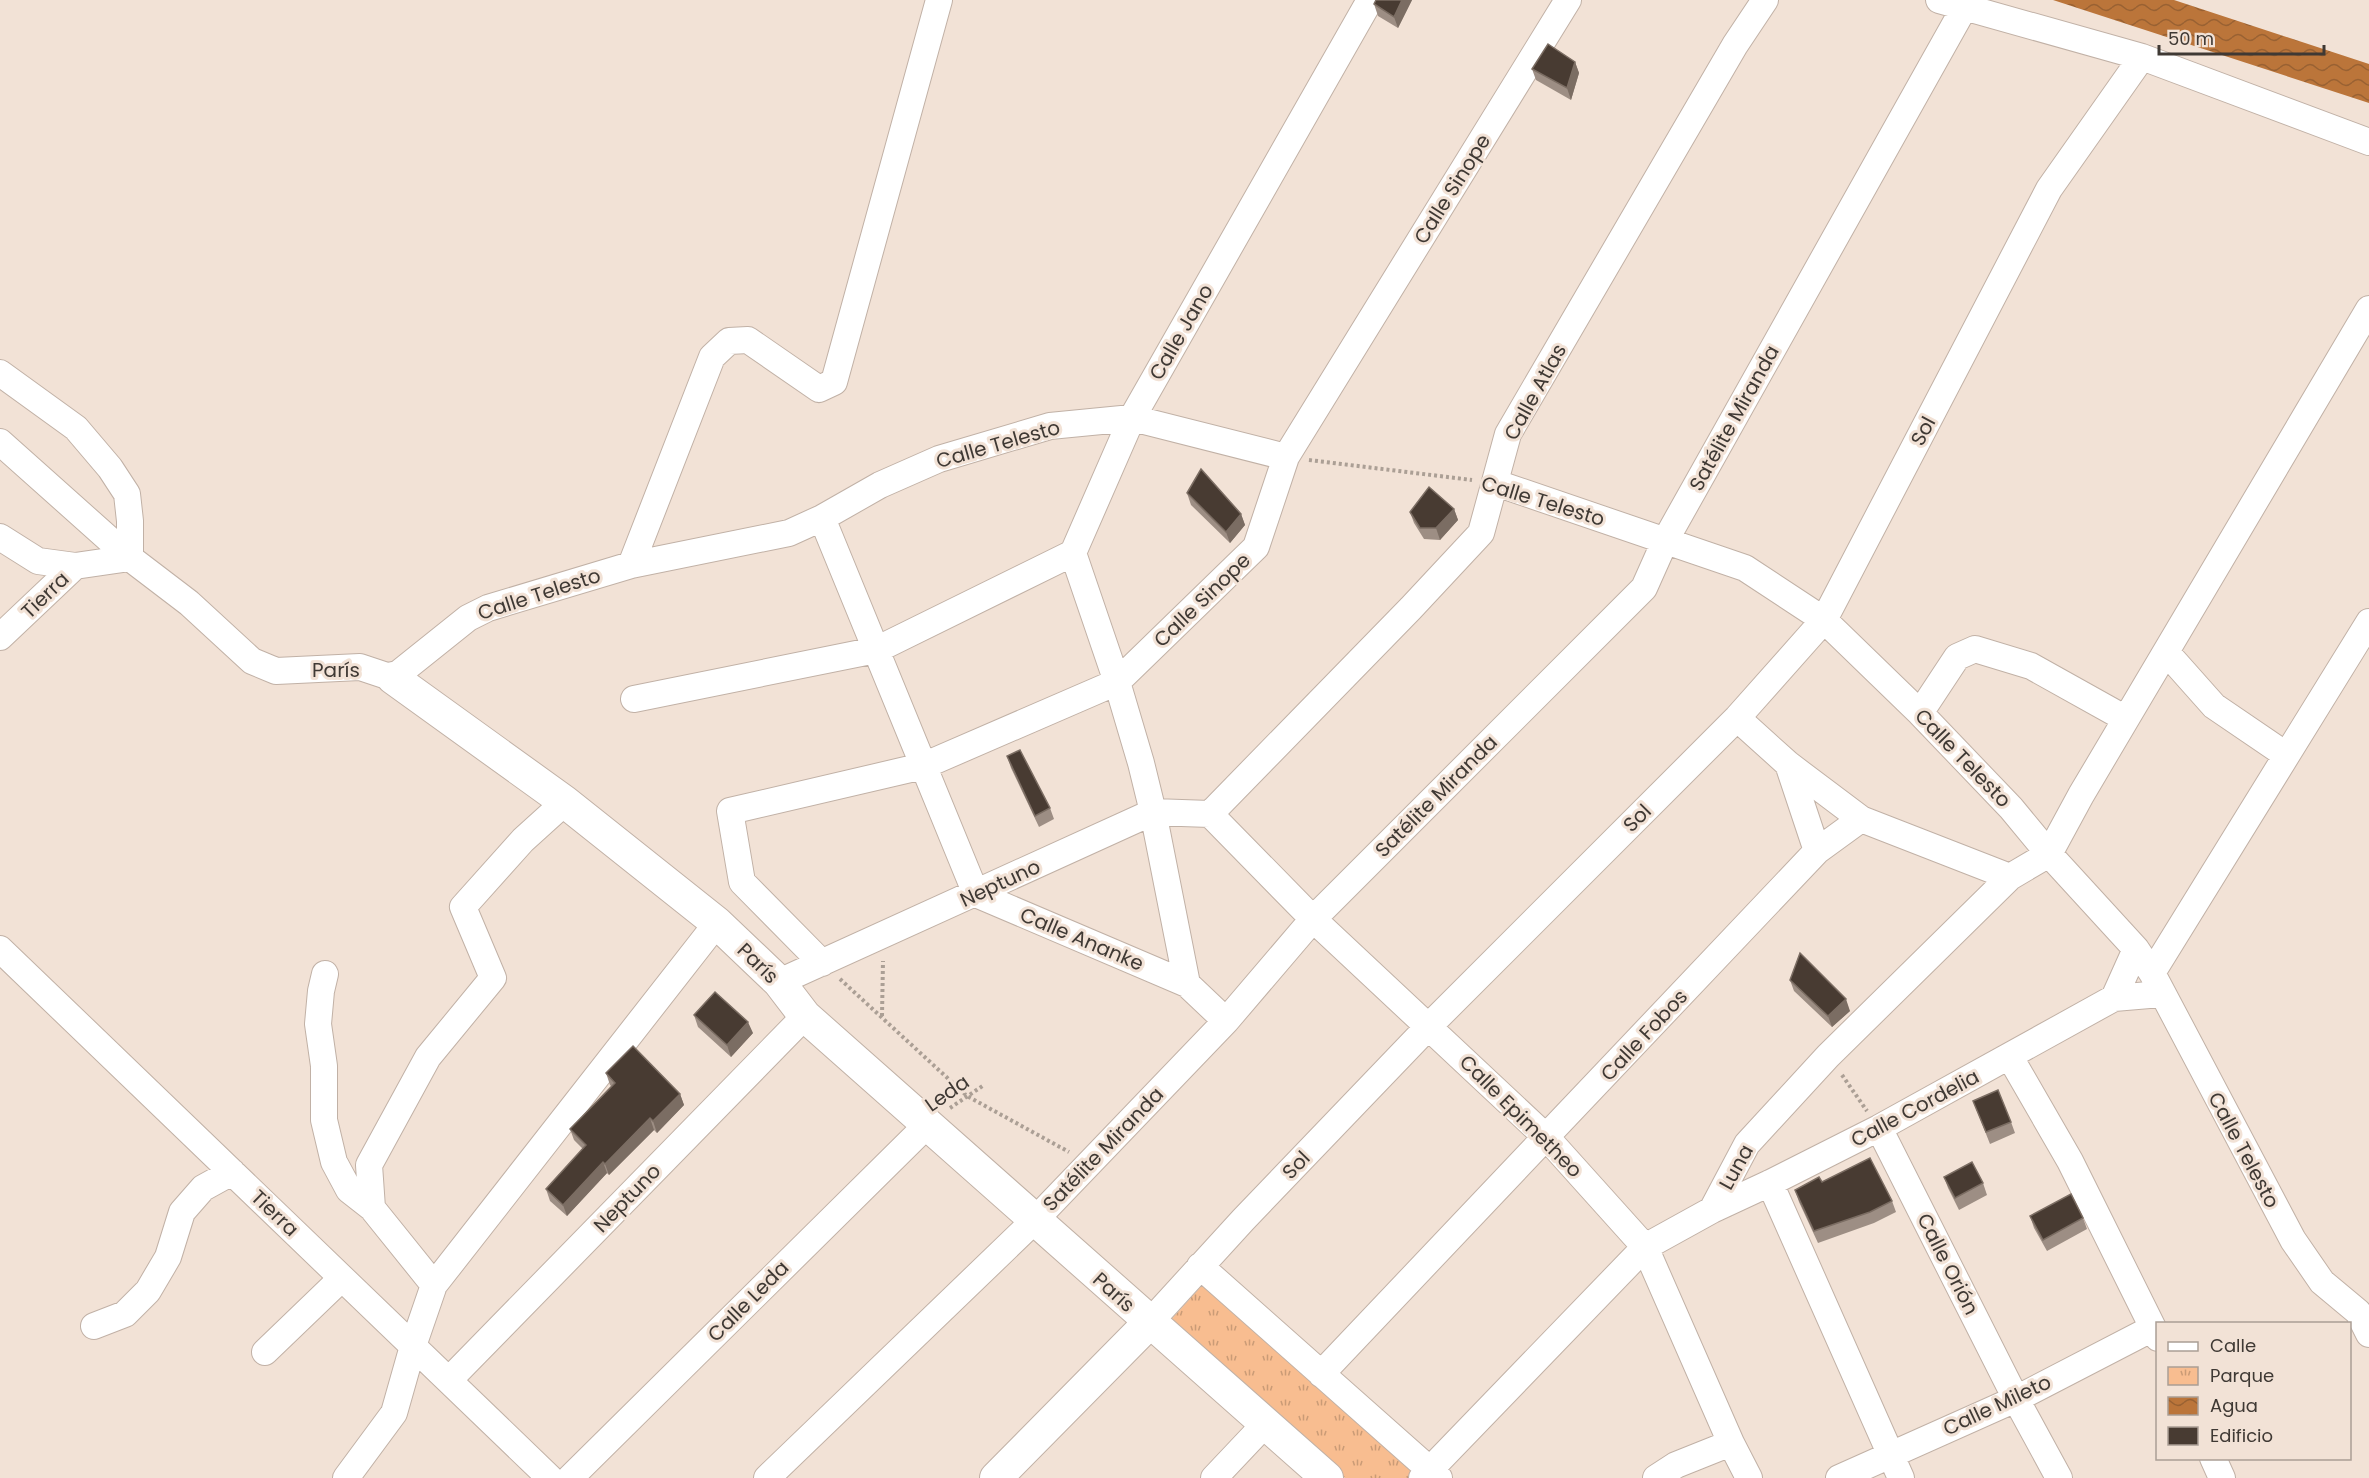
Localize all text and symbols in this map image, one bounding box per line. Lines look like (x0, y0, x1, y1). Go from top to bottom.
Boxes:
scale bar (2159, 18, 2324, 56)
text: 50 m (2168, 26, 2214, 51)
street label: Calle Sinope (1407, 129, 1497, 249)
street label: Calle Jano (1142, 279, 1220, 385)
street label: Calle Atlas (1497, 339, 1573, 445)
street label: Satélite Miranda (1682, 340, 1786, 496)
street label: Sol (1904, 411, 1942, 451)
street label: Calle Telesto (933, 413, 1063, 475)
street label: Calle Telesto (1478, 469, 1608, 533)
street label: Calle Sinope (1147, 547, 1257, 653)
street label: Calle Telesto (474, 561, 604, 627)
street label: Tierra (15, 565, 75, 625)
street label: París (312, 656, 360, 684)
street label: Calle Telesto (1909, 702, 2017, 814)
street label: Satélite Miranda (1369, 729, 1503, 863)
street label: Sol (1617, 798, 1657, 838)
street label: Neptuno (955, 852, 1045, 914)
street label: Calle Ananke (1016, 900, 1148, 978)
street label: París (731, 936, 785, 990)
street label: Calle Fobos (1594, 983, 1694, 1087)
street label: Calle Epimetheo (1453, 1048, 1589, 1184)
street label: Calle Cordelia (1846, 1062, 1984, 1154)
street label: Leda (919, 1068, 975, 1118)
street label: Satélite Miranda (1036, 1081, 1170, 1217)
street label: Calle Telesto (2202, 1087, 2286, 1213)
street label: Luna (1712, 1139, 1760, 1195)
street label: Sol (1276, 1145, 1316, 1185)
street label: Neptuno (587, 1157, 667, 1239)
street label: Tierra (245, 1183, 305, 1243)
street label: Calle Orión (1910, 1209, 1986, 1319)
street label: Calle Leda (701, 1254, 795, 1348)
street label: París (1087, 1266, 1141, 1318)
legend (2156, 1322, 2351, 1460)
text: Calle (2210, 1333, 2256, 1358)
text: Parque (2210, 1363, 2274, 1388)
street label: Calle Mileto (1938, 1368, 2056, 1442)
text: Agua (2210, 1393, 2258, 1418)
text: Edificio (2210, 1423, 2273, 1448)

